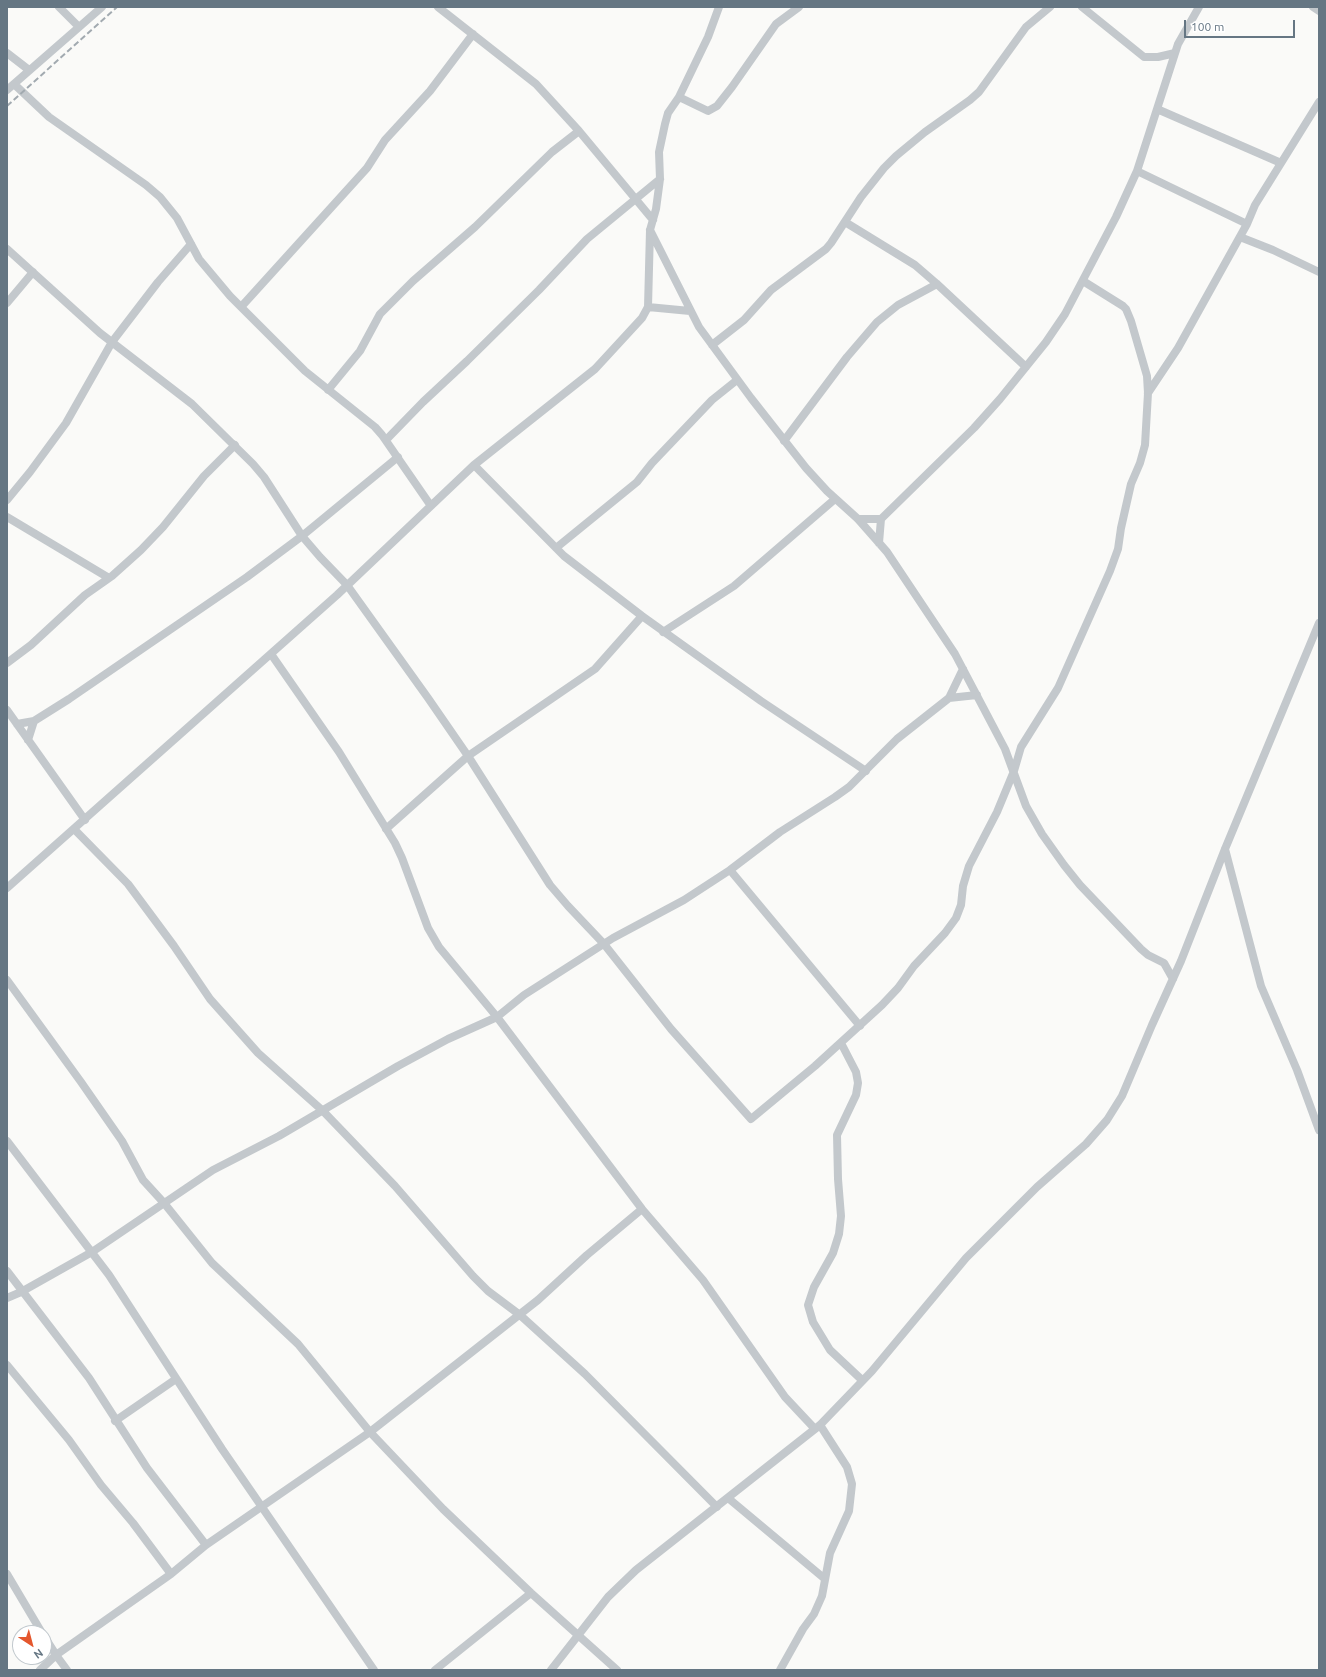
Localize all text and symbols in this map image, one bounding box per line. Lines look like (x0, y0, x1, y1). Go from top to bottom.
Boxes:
scale bar (1186, 12, 1297, 38)
text: 100 m (1191, 20, 1224, 33)
north arrow (12, 1625, 52, 1665)
text: N (32, 1647, 45, 1661)

